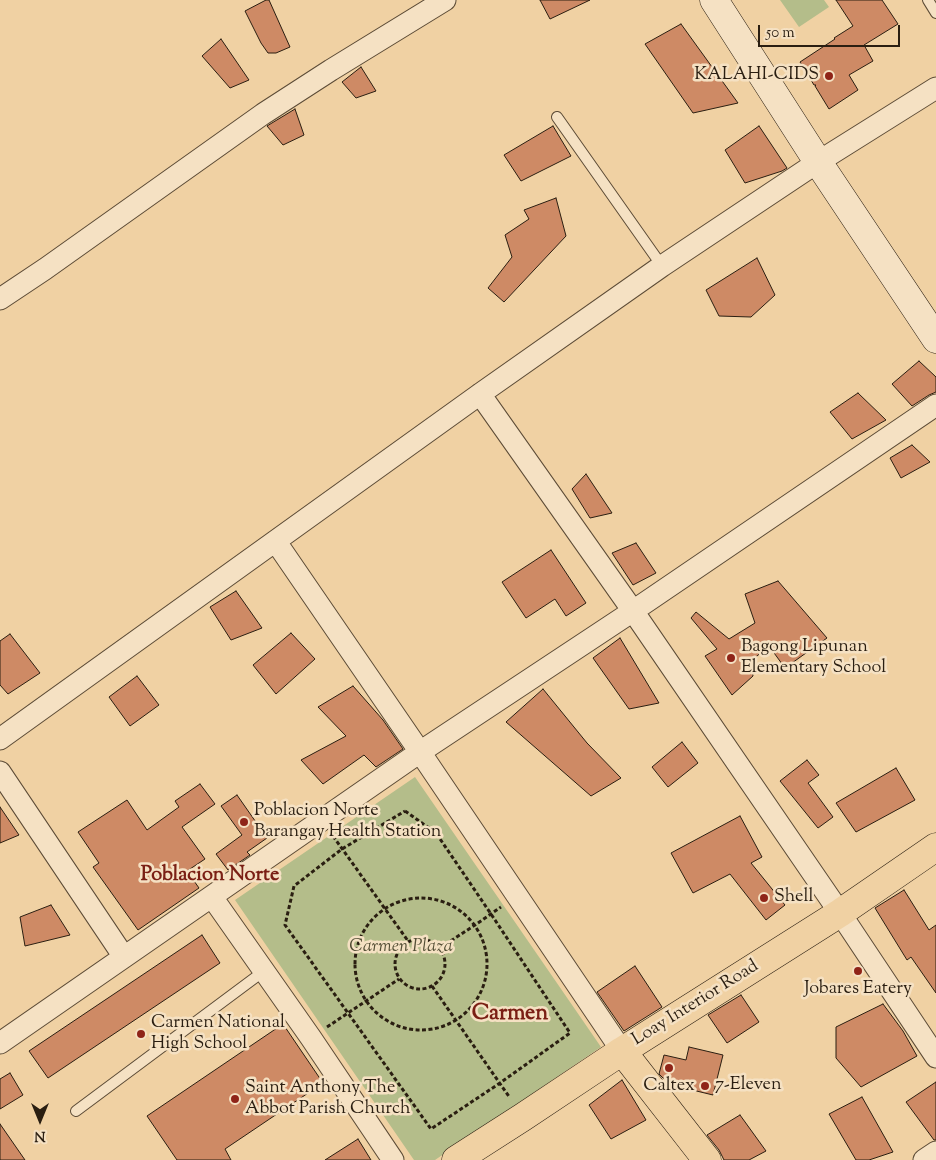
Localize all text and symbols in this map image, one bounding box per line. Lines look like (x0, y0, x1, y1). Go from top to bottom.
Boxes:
scale bar (761, 15, 904, 47)
text: 50 m (766, 23, 795, 44)
place label: KALAHI-CIDS (694, 65, 819, 87)
marker: KALAHI-CIDS (823, 70, 835, 82)
place label: Bagong Lipunan Elementary School (741, 637, 886, 680)
marker: Bagong Lipunan Elementary School (725, 652, 737, 664)
place label: Poblacion Norte Barangay Health Station (254, 801, 442, 844)
marker: Poblacion Norte Barangay Health Station (238, 816, 250, 828)
district label: Poblacion Norte (141, 865, 279, 889)
place label: Shell (774, 887, 813, 909)
marker: Shell (758, 892, 770, 904)
park label: Carmen Plaza (349, 937, 453, 959)
street label: Loay Interior Road (629, 956, 763, 1052)
marker: Jobares Eatery (852, 965, 864, 977)
place label: Jobares Eatery (804, 979, 912, 1001)
district label: Carmen (472, 1002, 548, 1028)
place label: Carmen National High School (151, 1013, 285, 1056)
marker: Carmen National High School (135, 1028, 147, 1040)
marker: Caltex (663, 1062, 675, 1074)
place label: 7-Eleven (715, 1075, 782, 1097)
place label: Caltex (643, 1076, 695, 1098)
place label: Saint Anthony The Abbot Parish Church (245, 1078, 411, 1120)
marker: 7-Eleven (699, 1080, 711, 1092)
marker: Saint Anthony The Abbot Parish Church (229, 1093, 241, 1105)
north arrow (15, 1095, 65, 1145)
text: N (34, 1125, 46, 1145)

